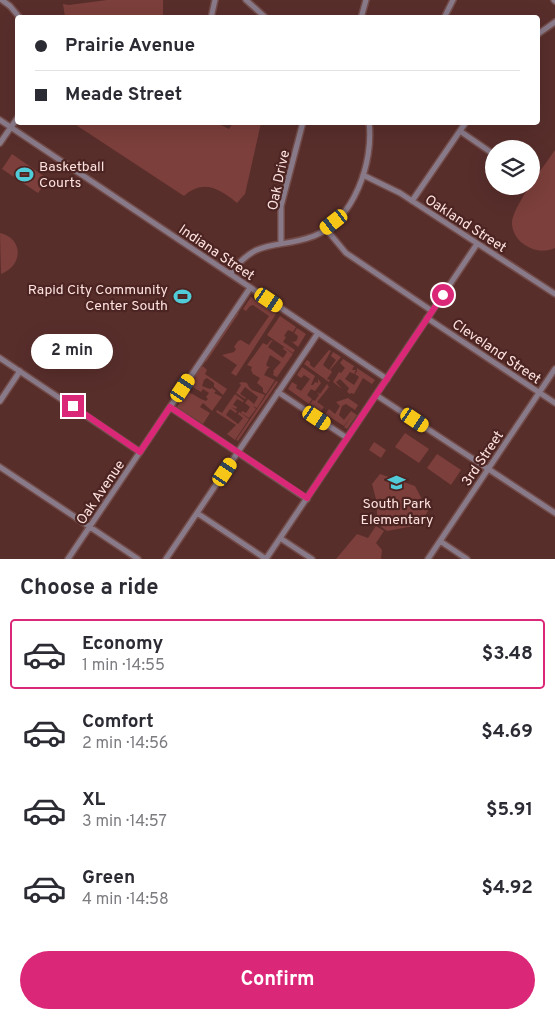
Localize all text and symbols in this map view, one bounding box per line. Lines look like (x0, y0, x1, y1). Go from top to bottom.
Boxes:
text: Prairie Avenue (65, 34, 195, 58)
text: Meade Street (65, 83, 182, 107)
map controls (485, 140, 540, 195)
button: layers (485, 140, 540, 195)
street label: Oak Drive (265, 149, 294, 212)
place label: Basketball Courts (39, 159, 104, 192)
sports icon: Basketball Courts (15, 164, 35, 184)
street label: Oakland Street (421, 192, 509, 257)
car (317, 207, 350, 237)
street label: Indiana Street (175, 222, 257, 285)
place label: Rapid City Community Center South (28, 282, 168, 315)
route start (432, 284, 454, 306)
car (252, 285, 285, 315)
sports icon: Rapid City Community Center South (172, 287, 192, 307)
street label: Cleveland Street (448, 316, 544, 388)
callout: 2 min (32, 334, 114, 368)
text: 2 min (51, 341, 93, 361)
car (168, 371, 197, 405)
route end (62, 395, 84, 417)
car (300, 403, 333, 433)
car (398, 405, 431, 435)
street label: 3rd Street (459, 428, 508, 490)
car (210, 455, 239, 489)
street label: Oak Avenue (73, 457, 129, 528)
school or university icon: South Park Elementary (387, 473, 407, 493)
place label: South Park Elementary (361, 496, 433, 529)
text: Choose a ride (20, 575, 158, 602)
icon: car (22, 632, 67, 677)
text: Economy (82, 632, 163, 656)
text: $3.48 (482, 642, 533, 666)
text: 1 min · 14:55 (82, 656, 165, 676)
icon: car (22, 710, 67, 755)
text: Comfort (82, 710, 154, 734)
text: $4.69 (481, 720, 533, 744)
text: 2 min · 14:56 (82, 734, 168, 754)
icon: car (22, 788, 67, 833)
text: XL (82, 788, 105, 812)
text: $5.91 (486, 798, 533, 822)
text: 3 min · 14:57 (82, 812, 167, 832)
icon: car (22, 866, 67, 911)
text: Green (82, 866, 135, 890)
text: $4.92 (481, 876, 533, 900)
text: 4 min · 14:58 (82, 890, 169, 910)
button: Confirm (20, 951, 535, 1009)

